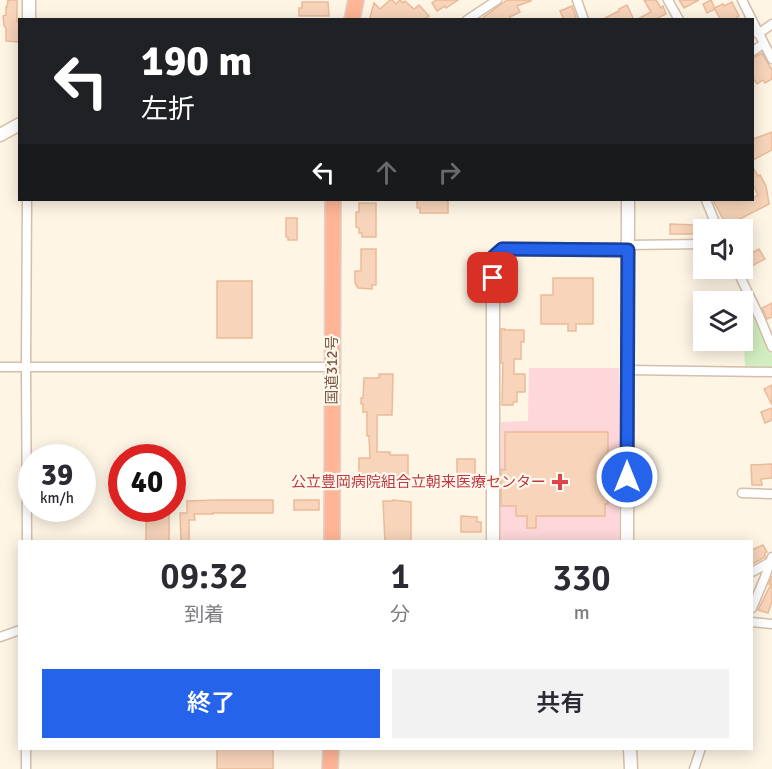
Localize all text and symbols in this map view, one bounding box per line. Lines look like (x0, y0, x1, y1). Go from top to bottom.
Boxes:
text: 190 m (141, 36, 252, 87)
icon: left (42, 42, 120, 120)
text: 左折 (141, 93, 195, 126)
icon: left (307, 156, 340, 189)
icon: ahead (370, 156, 403, 189)
icon: right (433, 156, 466, 189)
map controls (693, 219, 753, 351)
button: sound (693, 219, 753, 279)
pin (467, 252, 518, 303)
icon: arrive (476, 261, 509, 294)
button: layers (693, 291, 753, 351)
street label: 国道312号 (323, 335, 341, 405)
speed limit sign: 40 (108, 444, 186, 522)
position arrow (595, 445, 659, 509)
text: 39 (41, 457, 73, 494)
place label: 公立豊岡病院組合立朝来医療センター (291, 473, 546, 491)
marker: 公立豊岡病院組合立朝来医療センター (551, 473, 569, 491)
text: km/h (40, 489, 74, 507)
text: 09:32 (160, 554, 248, 599)
text: 1 (391, 554, 410, 599)
text: 330 (552, 556, 611, 601)
text: m (574, 600, 590, 625)
text: 到着 (184, 602, 224, 627)
text: 分 (390, 602, 410, 627)
button: 終了 (42, 669, 380, 738)
button: 共有 (392, 669, 729, 738)

